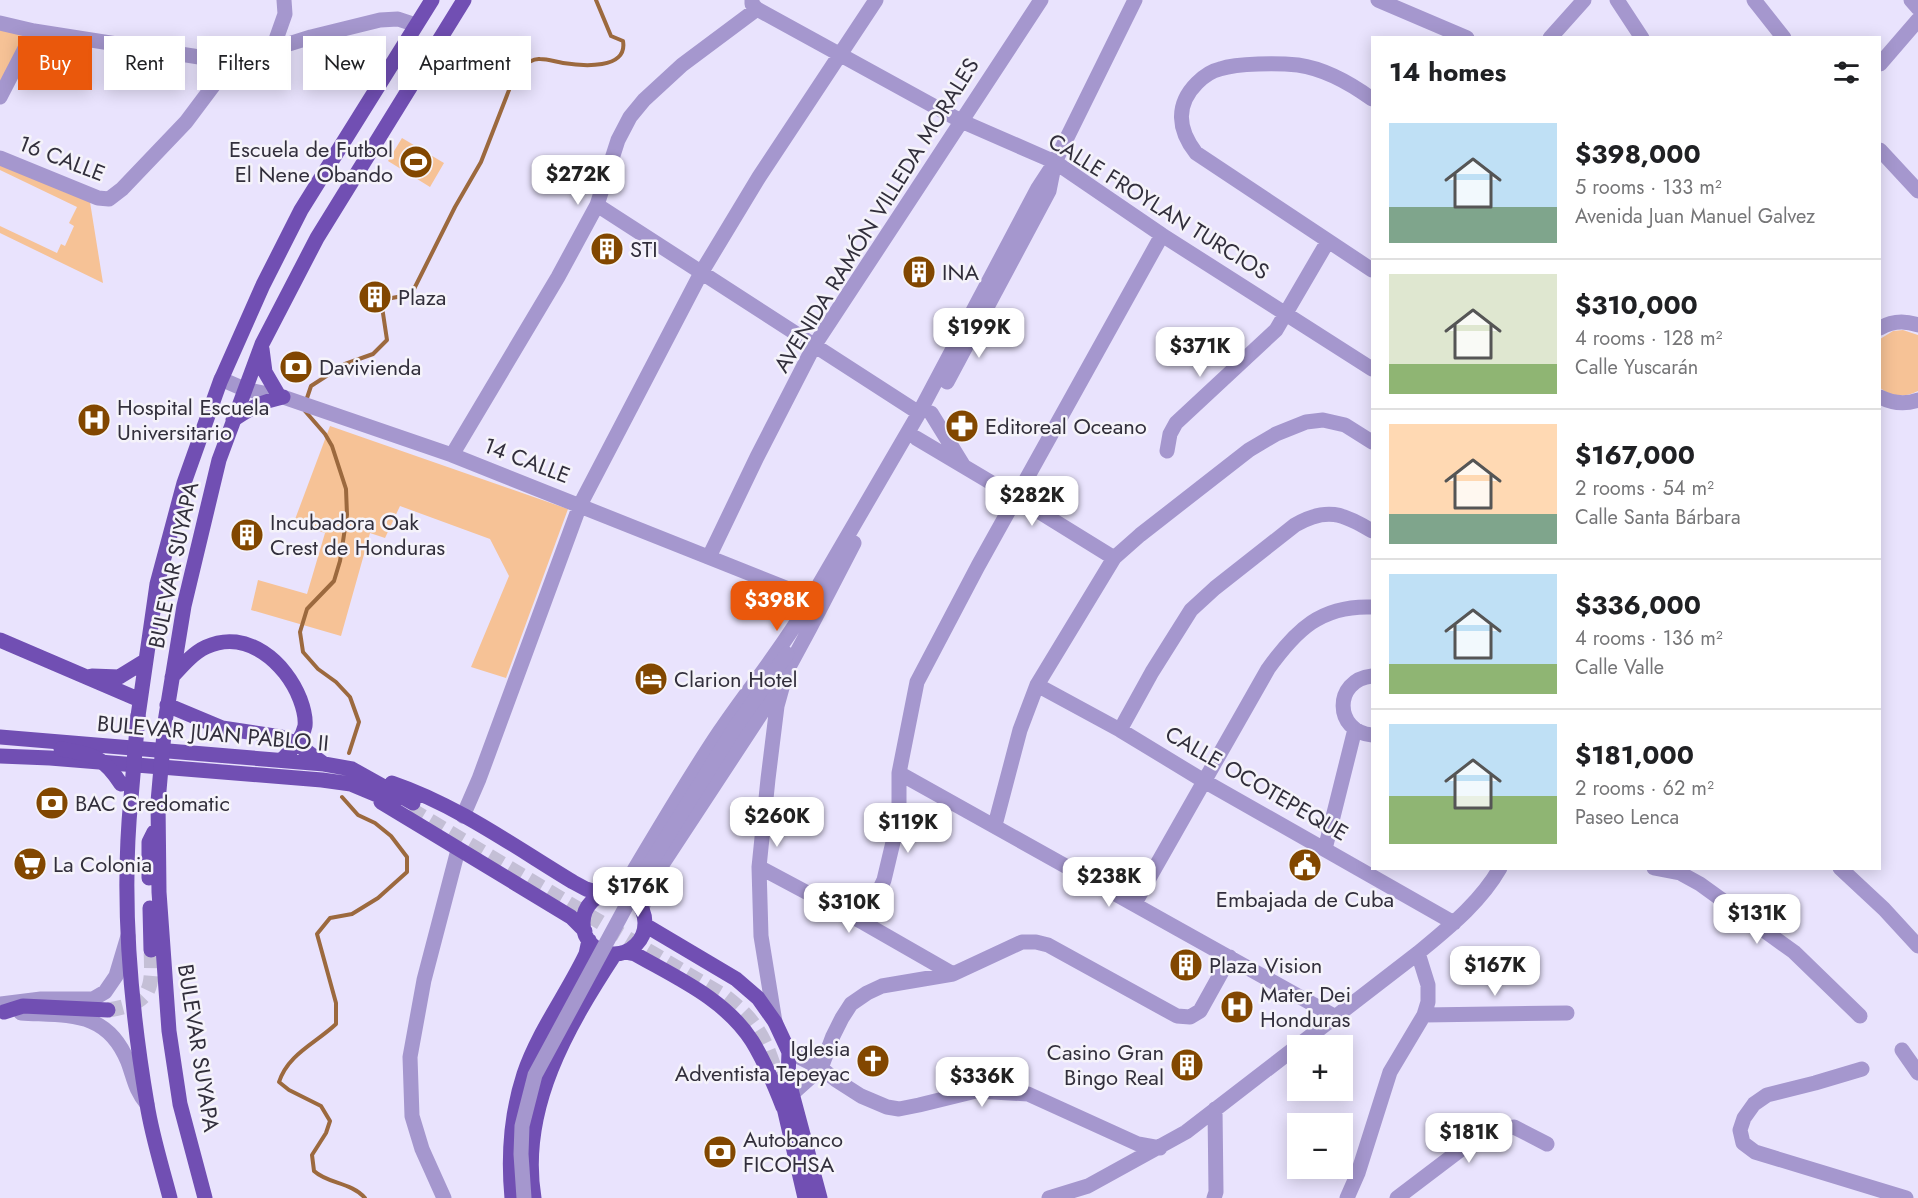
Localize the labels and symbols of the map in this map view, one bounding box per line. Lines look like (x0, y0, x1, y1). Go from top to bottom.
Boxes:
street label: AVENIDA RAMÓN VILLEDA MORALES (766, 51, 986, 379)
street label: CALLE FROYLAN TURCIOS (1042, 125, 1276, 287)
street label: 16 CALLE (14, 127, 110, 189)
place label: Escuela de Futbol El Nene Obando (229, 133, 393, 190)
sports icon: Escuela de Futbol El Nene Obando (398, 144, 434, 180)
pin: $272K (536, 155, 620, 206)
building icon: STI (589, 231, 625, 267)
place label: STI (630, 233, 658, 265)
building icon: INA (901, 254, 937, 290)
place label: INA (942, 256, 979, 288)
building icon: Plaza (357, 279, 393, 315)
place label: Plaza (398, 281, 446, 313)
pin: $199K (937, 308, 1021, 359)
pin: $371K (1158, 327, 1242, 378)
bank icon: Davivienda (278, 349, 314, 385)
place label: Davivienda (319, 351, 421, 383)
place label: Hospital Escuela Universitario (117, 391, 269, 448)
hospital icon: Hospital Escuela Universitario (76, 402, 112, 438)
pharmacy icon: Editoreal Oceano (944, 408, 980, 444)
place label: Editoreal Oceano (985, 410, 1147, 442)
street label: 14 CALLE (479, 429, 575, 491)
pin: $282K (990, 476, 1074, 527)
street label: BULEVAR SUYAPA (140, 478, 206, 651)
place label: Incubadora Oak Crest de Honduras (270, 506, 445, 563)
building icon: Incubadora Oak Crest de Honduras (229, 517, 265, 553)
pin: $398K (735, 581, 819, 632)
hotel icon: Clarion Hotel (633, 661, 669, 697)
place label: Clarion Hotel (674, 663, 798, 695)
street label: BULEVAR JUAN PABLO II (96, 707, 330, 759)
street label: CALLE OCOTEPEQUE (1160, 717, 1354, 849)
bank icon: BAC Credomatic (34, 785, 70, 821)
place label: BAC Credomatic (75, 787, 230, 819)
pin: $260K (735, 797, 819, 848)
pin: $119K (866, 803, 950, 854)
supermarket icon: La Colonia (12, 846, 48, 882)
public building icon: Embajada de Cuba (1287, 847, 1323, 883)
place label: La Colonia (53, 848, 152, 880)
pin: $238K (1067, 857, 1151, 908)
pin: $176K (596, 867, 680, 918)
pin: $310K (807, 883, 891, 934)
place label: Embajada de Cuba (1216, 883, 1394, 915)
pin: $131K (1715, 894, 1799, 945)
pin: $167K (1453, 946, 1537, 997)
building icon: Plaza Vision (1168, 947, 1204, 983)
place label: Plaza Vision (1209, 949, 1322, 981)
street label: BULEVAR SUYAPA (170, 962, 228, 1135)
place label: Mater Dei Honduras (1260, 978, 1351, 1035)
hospital icon: Mater Dei Honduras (1219, 989, 1255, 1025)
place label: Iglesia Adventista Tepeyac (675, 1032, 850, 1089)
place label: Casino Gran Bingo Real (1047, 1036, 1164, 1093)
church icon: Iglesia Adventista Tepeyac (855, 1043, 891, 1079)
building icon: Casino Gran Bingo Real (1169, 1047, 1205, 1083)
pin: $336K (940, 1057, 1024, 1108)
pin: $181K (1427, 1113, 1511, 1164)
place label: Autobanco FICOHSA (743, 1123, 843, 1180)
bank icon: Autobanco FICOHSA (702, 1134, 738, 1170)

